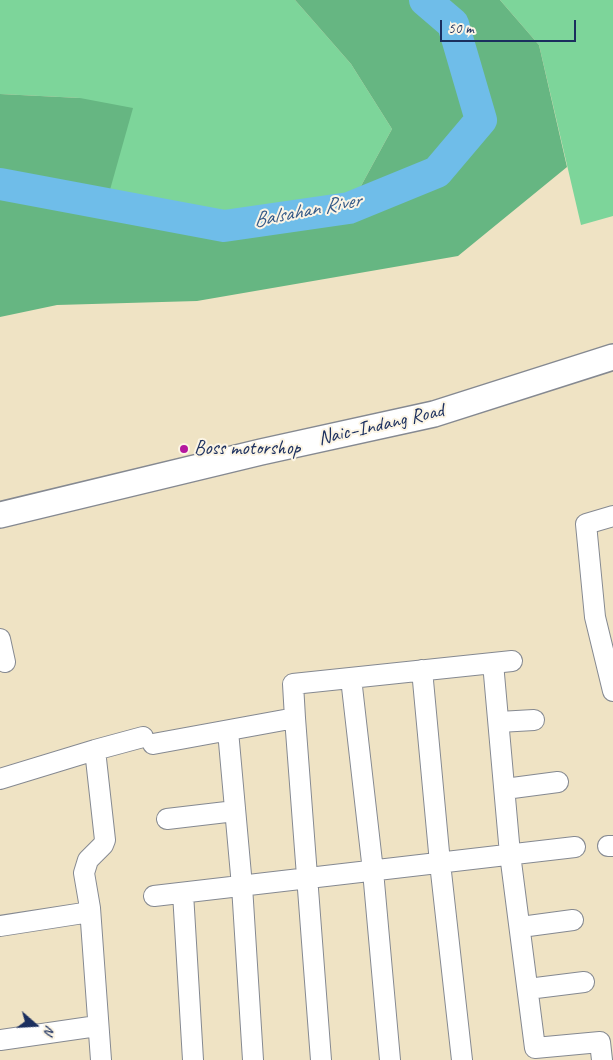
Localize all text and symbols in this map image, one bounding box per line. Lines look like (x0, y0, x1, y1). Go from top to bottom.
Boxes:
scale bar (443, 10, 579, 42)
text: 50 m (448, 19, 474, 38)
water label: Balsahan River (251, 188, 363, 234)
street label: Naic–Indang Road (316, 399, 446, 451)
place label: Boss motorshop (194, 437, 300, 461)
marker: Boss motorshop (178, 443, 190, 455)
north arrow (10, 1000, 60, 1050)
text: N (40, 1023, 59, 1037)

